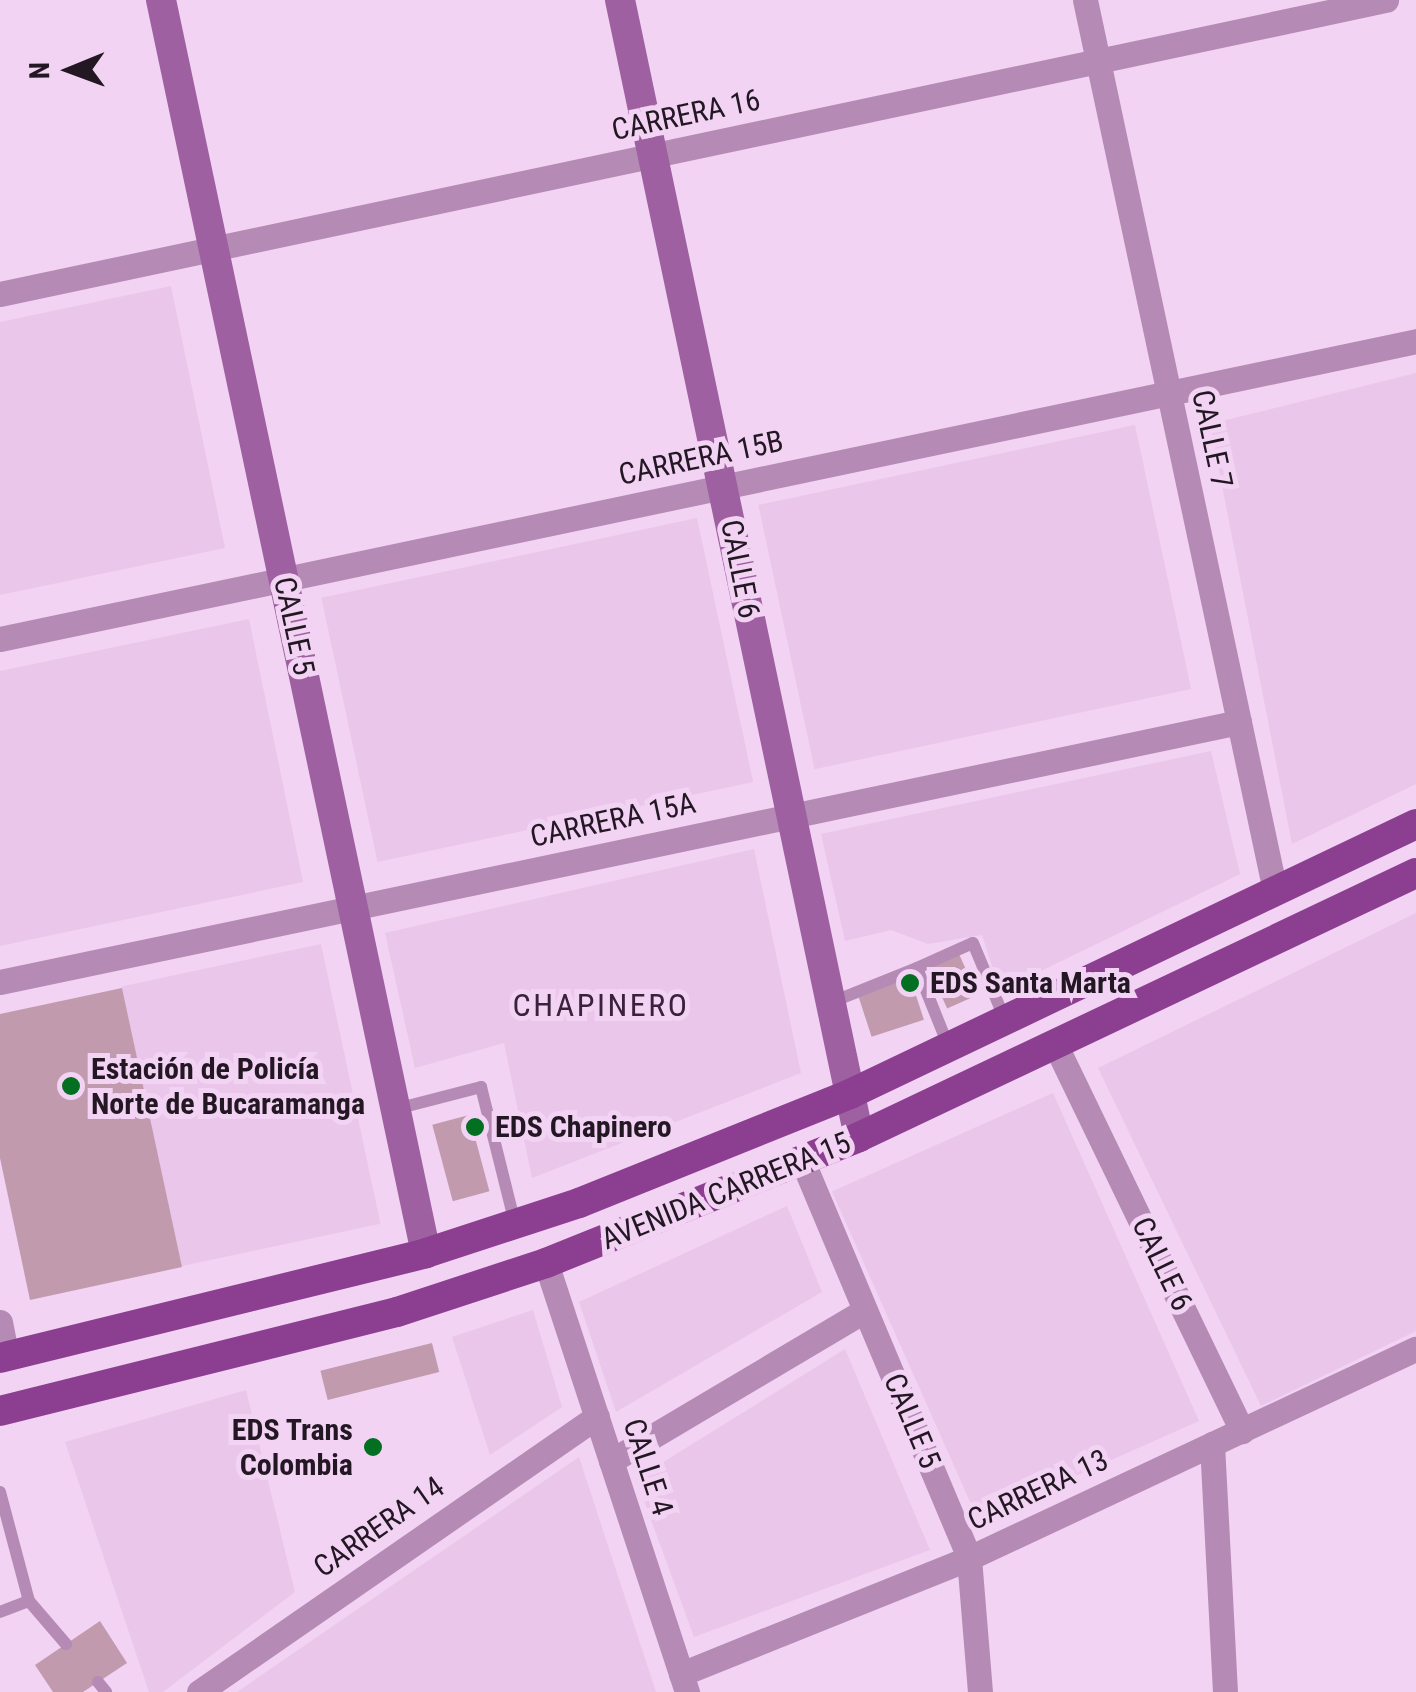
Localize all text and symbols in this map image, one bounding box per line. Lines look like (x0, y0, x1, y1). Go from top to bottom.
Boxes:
north arrow (20, 20, 120, 120)
text: N (23, 62, 56, 79)
street label: CARRERA 16 (609, 82, 763, 148)
street label: CALLE 7 (1184, 387, 1240, 491)
street label: CARRERA 15B (616, 423, 786, 493)
street label: CALLE 6 (713, 517, 767, 621)
street label: CALLE 5 (266, 574, 322, 678)
street label: CARRERA 15A (527, 785, 699, 855)
place label: EDS Santa Marta (930, 965, 1131, 1001)
marker: EDS Santa Marta (899, 972, 921, 994)
district label: CHAPINERO (513, 986, 689, 1024)
place label: Estación de Policía Norte de Bucaramanga (91, 1051, 365, 1122)
marker: Estación de Policía Norte de Bucaramanga (60, 1075, 82, 1097)
place label: EDS Chapinero (495, 1109, 672, 1145)
marker: EDS Chapinero (464, 1116, 486, 1138)
street label: AVENIDA CARRERA 15 (596, 1125, 856, 1257)
street label: CALLE 6 (1124, 1211, 1200, 1317)
street label: CALLE 5 (876, 1368, 948, 1474)
place label: EDS Trans Colombia (231, 1412, 353, 1482)
street label: CALLE 4 (616, 1414, 680, 1520)
marker: EDS Trans Colombia (362, 1436, 384, 1458)
street label: CARRERA 13 (962, 1442, 1114, 1538)
street label: CARRERA 14 (307, 1469, 451, 1585)

